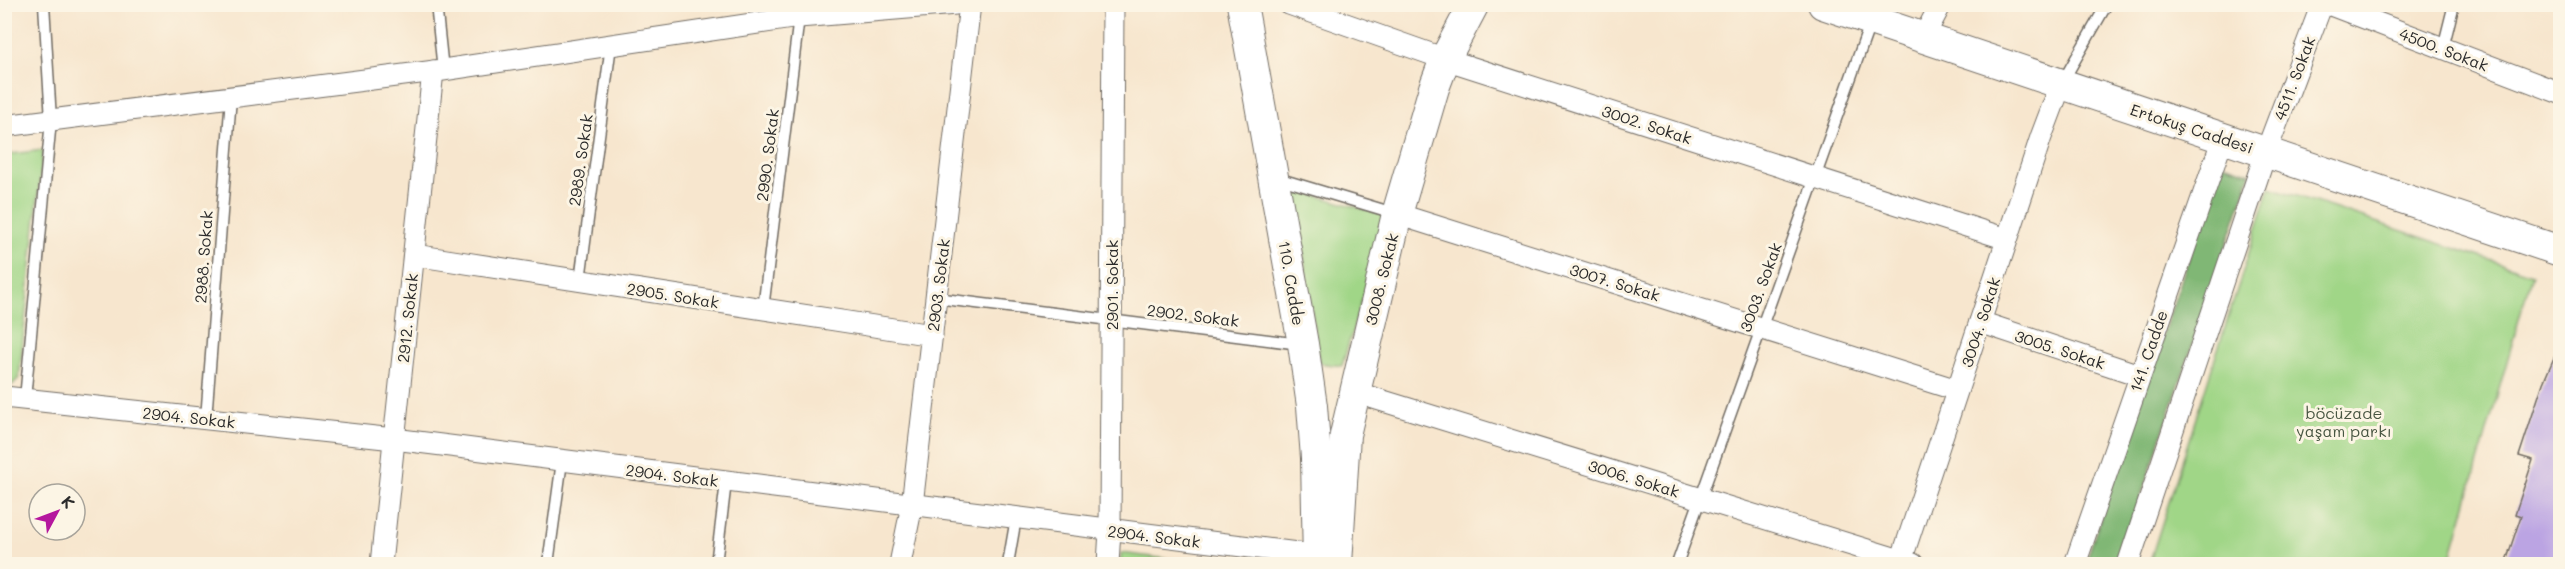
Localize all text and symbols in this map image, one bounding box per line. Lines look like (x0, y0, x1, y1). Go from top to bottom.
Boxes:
street label: 4500. Sokak (2396, 22, 2492, 76)
street label: 4511. Sokak (2268, 33, 2320, 123)
street label: Ertokuş Caddesi (2128, 98, 2256, 158)
street label: 3002. Sokak (1599, 100, 1695, 148)
street label: 2990. Sokak (751, 108, 783, 202)
street label: 2989. Sokak (563, 113, 597, 207)
street label: 2988. Sokak (189, 210, 217, 304)
street label: 3008. Sokak (1359, 231, 1403, 327)
street label: 2903. Sokak (922, 238, 954, 332)
street label: 110. Cadde (1274, 239, 1310, 327)
street label: 3003. Sokak (1734, 239, 1786, 335)
street label: 2901. Sokak (1101, 240, 1122, 330)
street label: 3007. Sokak (1567, 258, 1663, 306)
street label: 2912. Sokak (392, 272, 422, 364)
street label: 3004. Sokak (1956, 274, 2004, 370)
street label: 2905. Sokak (625, 277, 721, 313)
street label: 2902. Sokak (1146, 299, 1240, 331)
street label: 141. Cadde (2124, 307, 2172, 395)
street label: 3005. Sokak (2012, 325, 2108, 373)
street label: 2904. Sokak (142, 402, 236, 432)
park label: böcüzade yaşam parkı (2296, 402, 2392, 441)
street label: 3006. Sokak (1586, 454, 1682, 502)
street label: 2904. Sokak (625, 459, 719, 491)
north arrow (27, 482, 87, 542)
text: K (57, 491, 80, 513)
street label: 2904. Sokak (1107, 520, 1201, 552)

